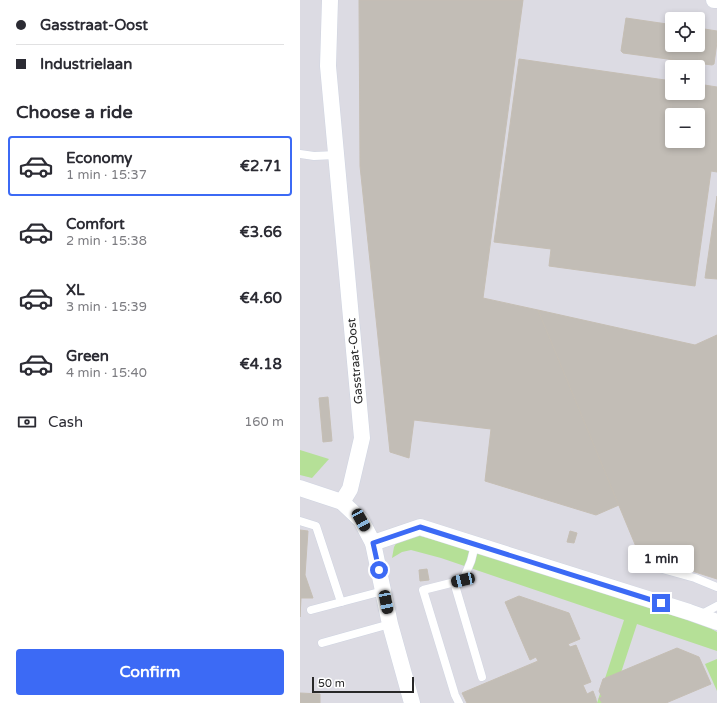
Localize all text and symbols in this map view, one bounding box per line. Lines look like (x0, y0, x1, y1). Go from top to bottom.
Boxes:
map controls (665, 12, 705, 148)
button: locate (665, 12, 705, 52)
text: Gasstraat-Oost (40, 16, 148, 34)
text: Industrielaan (40, 55, 132, 73)
button: + (665, 60, 705, 100)
text: Choose a ride (16, 101, 133, 123)
button: − (665, 108, 705, 148)
icon: car (18, 148, 54, 184)
text: Economy (66, 149, 132, 167)
text: €2.71 (240, 157, 282, 175)
text: 1 min · 15:37 (66, 167, 147, 183)
icon: car (18, 214, 54, 250)
text: Comfort (66, 215, 125, 233)
text: €3.66 (240, 223, 282, 241)
text: 2 min · 15:38 (66, 233, 147, 249)
icon: car (18, 280, 54, 316)
text: XL (66, 281, 85, 299)
text: €4.60 (240, 289, 282, 307)
text: 3 min · 15:39 (66, 299, 147, 315)
street label: Gasstraat-Oost (344, 317, 366, 405)
icon: car (18, 346, 54, 382)
text: Green (66, 347, 109, 365)
text: €4.18 (240, 355, 282, 373)
text: 4 min · 15:40 (66, 365, 147, 381)
icon: cash (16, 411, 38, 433)
text: Cash (48, 413, 83, 431)
text: 160 m (244, 414, 284, 430)
car (350, 507, 372, 533)
callout: 1 min (628, 545, 694, 573)
text: 1 min (644, 551, 678, 567)
route start (370, 561, 388, 579)
car (450, 571, 476, 589)
car (378, 589, 394, 615)
route end (652, 594, 670, 612)
button: Confirm (16, 649, 284, 695)
scale bar (312, 675, 414, 694)
text: 50 m (318, 677, 345, 690)

